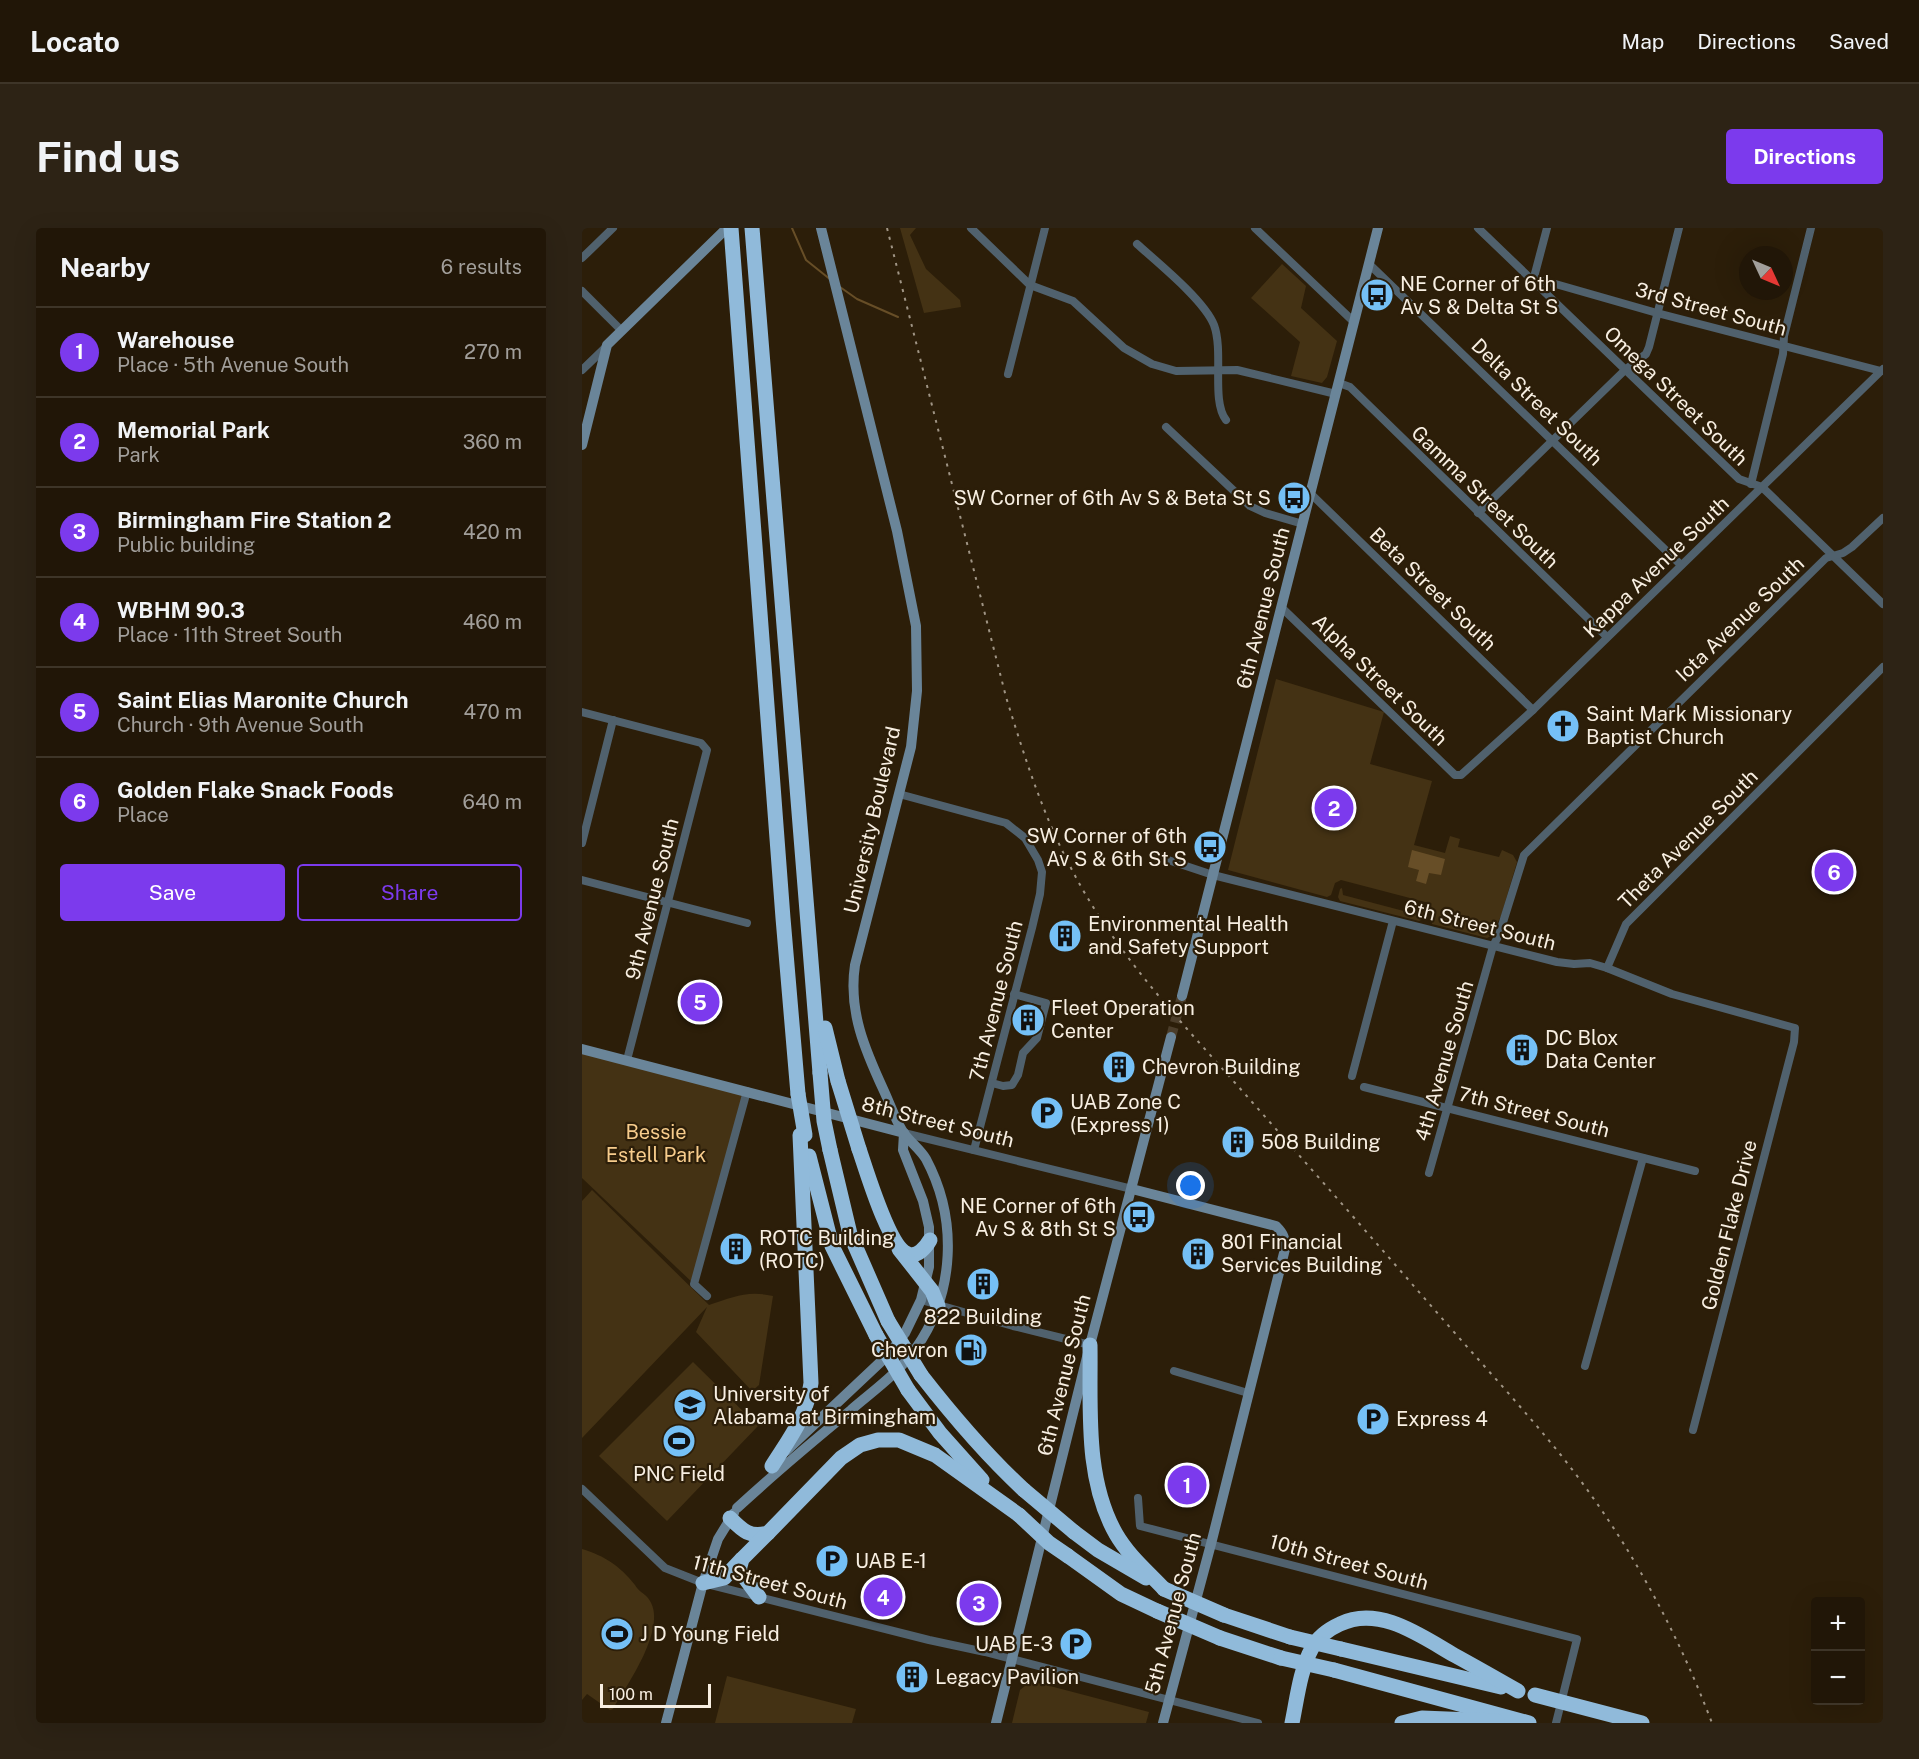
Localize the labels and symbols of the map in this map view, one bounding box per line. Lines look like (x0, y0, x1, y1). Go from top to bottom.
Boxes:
north arrow (1739, 246, 1793, 300)
place label: NE Corner of 6th Av S & Delta St S (1400, 272, 1558, 319)
bus stop icon: NE Corner of 6th Av S & Delta St S (1359, 277, 1395, 313)
street label: 3rd Street South (1633, 277, 1789, 341)
street label: Omega Street South (1599, 321, 1753, 471)
street label: Delta Street South (1466, 333, 1608, 471)
street label: Gamma Street South (1407, 421, 1563, 573)
bus stop icon: SW Corner of 6th Av S & Beta St S (1276, 480, 1312, 516)
place label: SW Corner of 6th Av S & Beta St S (953, 486, 1271, 510)
street label: Kappa Avenue South (1578, 491, 1734, 643)
street label: Beta Street South (1365, 522, 1501, 656)
street label: 6th Avenue South (1231, 525, 1295, 691)
street label: Iota Avenue South (1671, 552, 1809, 686)
street label: Alpha Street South (1308, 609, 1452, 751)
place label: Saint Mark Missionary Baptist Church (1586, 702, 1793, 749)
church icon: Saint Mark Missionary Baptist Church (1545, 708, 1581, 744)
street label: University Boulevard (839, 724, 905, 916)
street label: Theta Avenue South (1613, 764, 1763, 914)
pin: 2 (1314, 786, 1353, 830)
street label: 9th Avenue South (620, 816, 684, 982)
place label: SW Corner of 6th Av S & 6th St S (1026, 824, 1187, 871)
bus stop icon: SW Corner of 6th Av S & 6th St S (1192, 829, 1228, 865)
pin: 6 (1814, 850, 1854, 894)
street label: 6th Street South (1402, 895, 1558, 955)
place label: Environmental Health and Safety Support (1088, 912, 1289, 959)
street label: 7th Avenue South (964, 918, 1028, 1084)
building icon: Environmental Health and Safety Support (1047, 918, 1083, 954)
street label: 4th Avenue South (1410, 978, 1478, 1144)
pin: 5 (680, 980, 720, 1024)
place label: Fleet Operation Center (1051, 996, 1195, 1043)
building icon: Fleet Operation Center (1010, 1002, 1046, 1038)
place label: DC Blox Data Center (1545, 1026, 1656, 1073)
building icon: DC Blox Data Center (1504, 1032, 1540, 1068)
building icon: Chevron Building (1101, 1049, 1137, 1085)
place label: Chevron Building (1142, 1055, 1301, 1079)
street label: 7th Street South (1456, 1082, 1612, 1142)
place label: UAB Zone C (Express 1) (1070, 1090, 1181, 1137)
street label: 8th Street South (859, 1091, 1017, 1153)
parking icon: UAB Zone C (Express 1) (1029, 1095, 1065, 1131)
park label: Bessie Estell Park (606, 1120, 706, 1167)
building icon: 508 Building (1220, 1124, 1256, 1160)
place label: 508 Building (1261, 1130, 1381, 1154)
street label: Golden Flake Drive (1696, 1137, 1762, 1313)
your location (1176, 1171, 1205, 1200)
place label: NE Corner of 6th Av S & 8th St S (960, 1194, 1116, 1241)
bus stop icon: NE Corner of 6th Av S & 8th St S (1121, 1199, 1157, 1235)
place label: ROTC Building (ROTC) (759, 1226, 895, 1273)
place label: 801 Financial Services Building (1221, 1230, 1383, 1277)
building icon: ROTC Building (ROTC) (718, 1231, 754, 1267)
building icon: 801 Financial Services Building (1180, 1236, 1216, 1272)
building icon: 822 Building (965, 1266, 1001, 1302)
street label: 6th Avenue South (1032, 1292, 1096, 1458)
place label: 822 Building (924, 1305, 1042, 1329)
fuel station icon: Chevron (953, 1332, 989, 1368)
place label: Chevron (871, 1338, 948, 1362)
place label: University of Alabama at Birmingham (713, 1382, 936, 1429)
school or university icon: University of Alabama at Birmingham (672, 1387, 708, 1423)
parking icon: Express 4 (1355, 1401, 1391, 1437)
place label: Express 4 (1396, 1407, 1488, 1431)
sports icon: PNC Field (661, 1423, 697, 1459)
place label: PNC Field (633, 1462, 725, 1486)
pin: 1 (1168, 1462, 1206, 1508)
street label: 10th Street South (1267, 1529, 1431, 1595)
street label: 5th Avenue South (1140, 1530, 1206, 1696)
parking icon: UAB E-1 (814, 1543, 850, 1579)
place label: UAB E-1 (855, 1549, 927, 1573)
street label: 11th Street South (690, 1550, 850, 1614)
pin: 4 (864, 1574, 902, 1620)
pin: 3 (960, 1580, 998, 1626)
sports icon: J D Young Field (599, 1616, 635, 1652)
place label: J D Young Field (640, 1622, 780, 1646)
parking icon: UAB E-3 (1058, 1626, 1094, 1662)
place label: UAB E-3 (975, 1632, 1053, 1656)
building icon: Legacy Pavilion (894, 1659, 930, 1695)
place label: Legacy Pavilion (935, 1665, 1079, 1689)
scale bar (600, 1681, 711, 1708)

